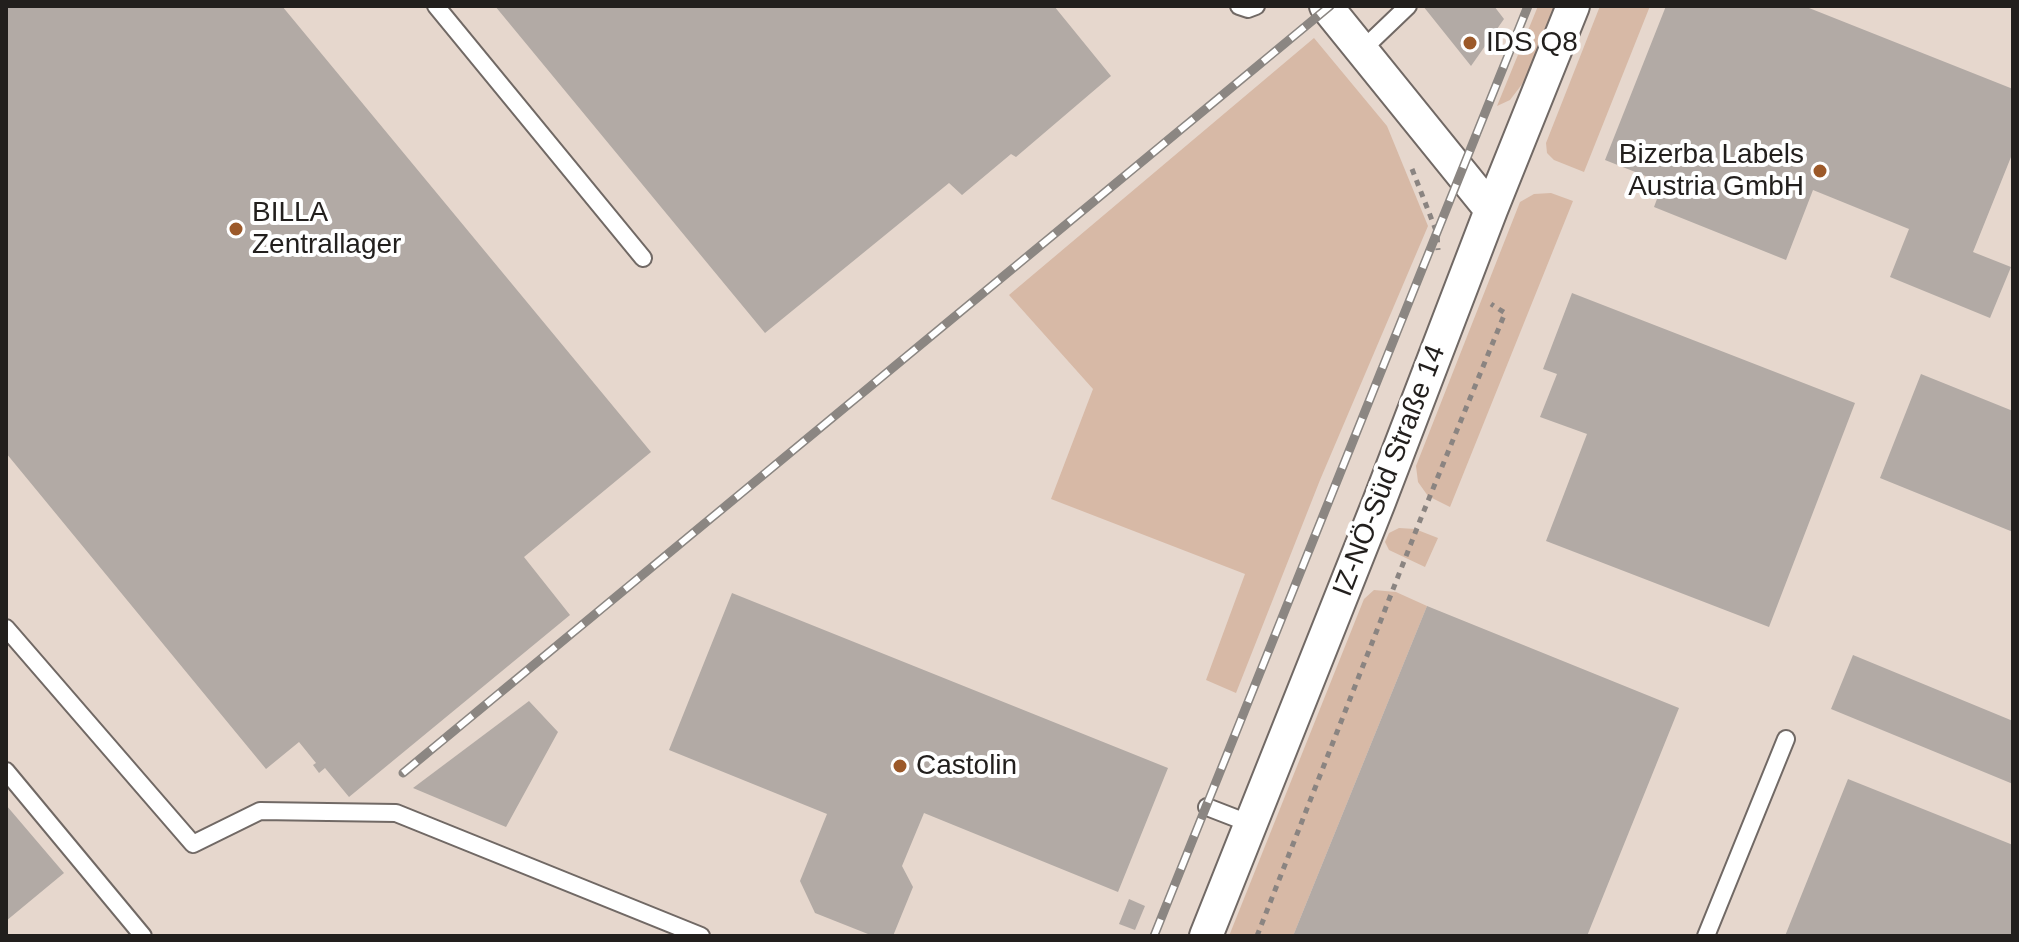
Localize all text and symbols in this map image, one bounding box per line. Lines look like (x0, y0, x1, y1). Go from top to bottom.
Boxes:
place label: IDS Q8 (1486, 26, 1578, 60)
marker: IDS Q8 (1461, 34, 1479, 52)
place label: Bizerba Labels Austria GmbH (1619, 138, 1804, 204)
marker: Bizerba Labels Austria GmbH (1811, 162, 1829, 180)
place label: BILLA Zentrallager (252, 196, 401, 262)
marker: BILLA Zentrallager (227, 220, 245, 238)
street label: IZ-NÖ-Süd Straße 14 (1327, 341, 1453, 601)
place label: Castolin (916, 749, 1017, 783)
marker: Castolin (891, 757, 909, 775)

